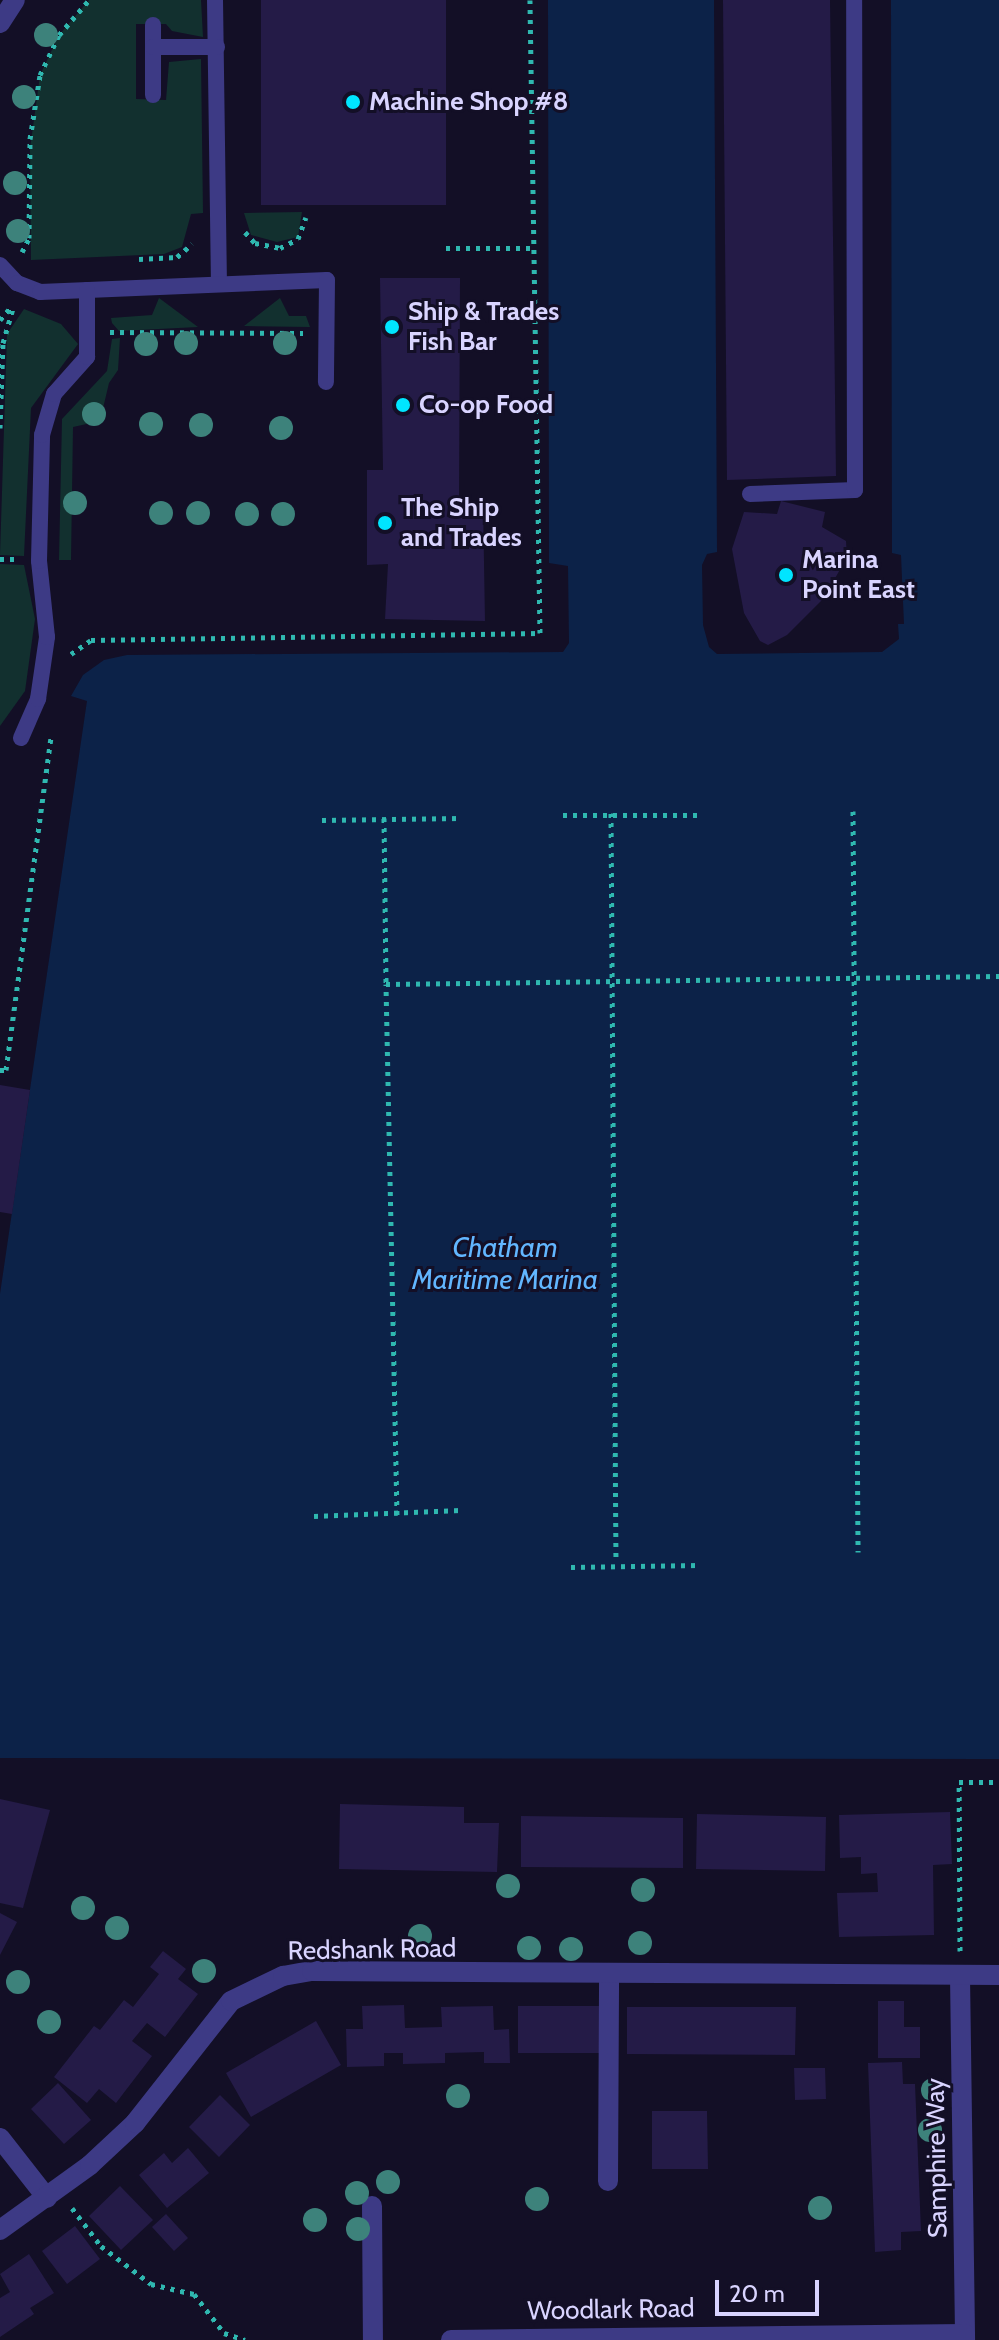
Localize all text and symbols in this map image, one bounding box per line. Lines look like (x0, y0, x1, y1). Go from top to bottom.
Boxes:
place label: Machine Shop #8 (369, 86, 568, 118)
marker: Machine Shop #8 (344, 93, 362, 111)
place label: Ship & Trades Fish Bar (408, 296, 559, 358)
marker: Ship & Trades Fish Bar (383, 318, 401, 336)
place label: Co-op Food (419, 389, 553, 421)
marker: Co-op Food (394, 396, 412, 414)
place label: The Ship and Trades (401, 492, 522, 554)
marker: The Ship and Trades (376, 514, 394, 532)
place label: Marina Point East (802, 544, 915, 606)
marker: Marina Point East (777, 566, 795, 584)
water label: Chatham Maritime Marina (412, 1230, 598, 1296)
street label: Redshank Road (287, 1933, 457, 1967)
street label: Samphire Way (920, 2078, 954, 2238)
scale bar (719, 2264, 823, 2314)
text: 20 m (729, 2279, 785, 2308)
street label: Woodlark Road (527, 2293, 695, 2327)

